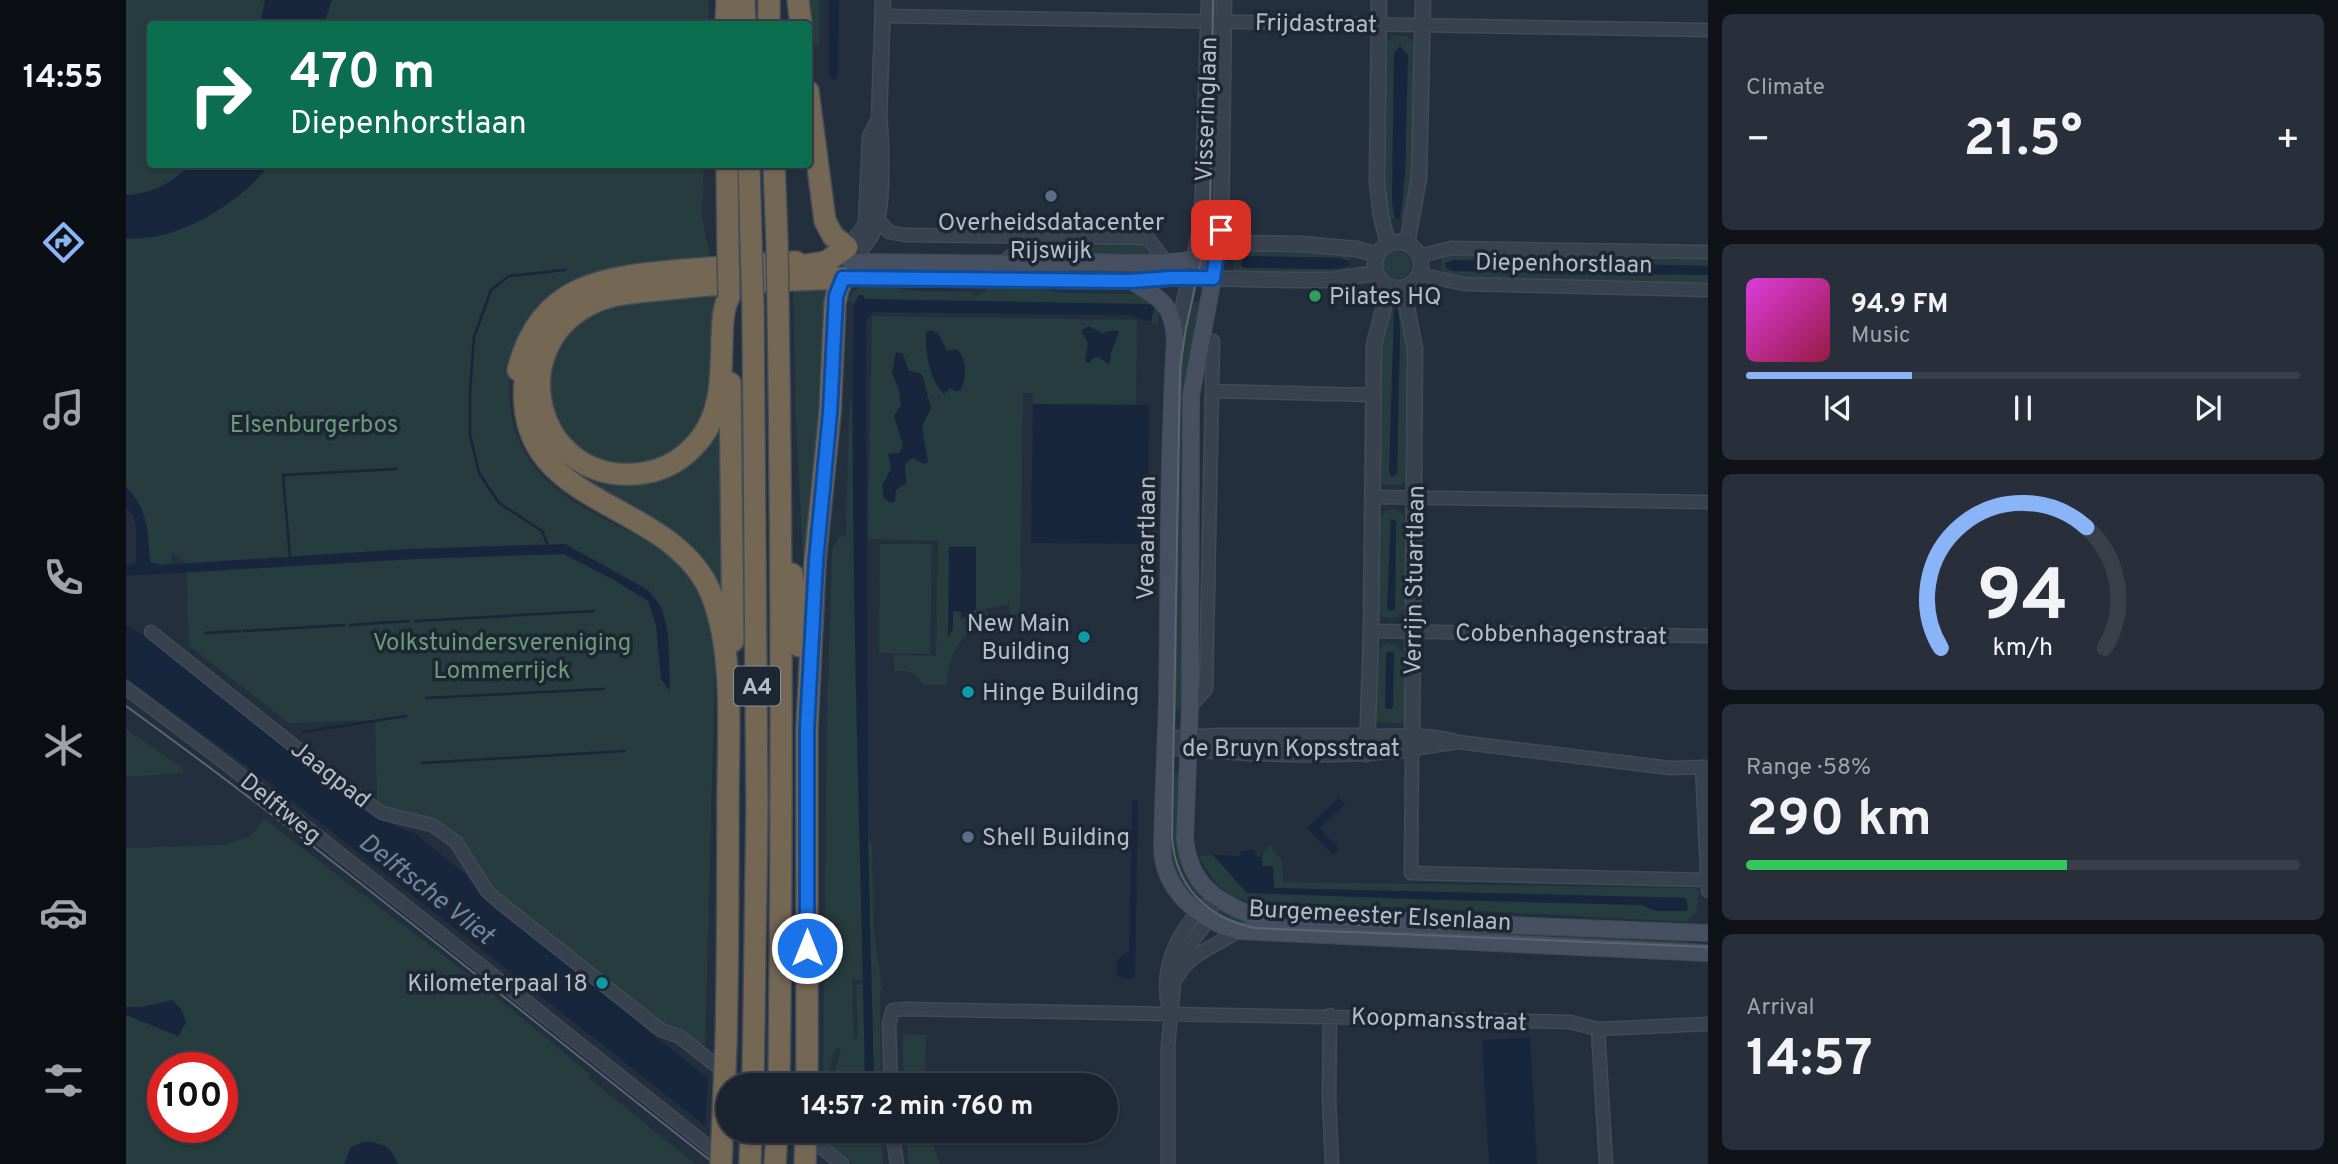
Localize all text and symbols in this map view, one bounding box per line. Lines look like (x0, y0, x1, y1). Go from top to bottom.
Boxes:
street label: Frijdastraat (1255, 9, 1377, 41)
street label: Visseringlaan (1190, 36, 1226, 182)
text: 470 m (290, 44, 435, 106)
icon: right (175, 49, 266, 140)
text: 14:55 (23, 59, 103, 99)
text: Climate (1746, 74, 1825, 103)
text: Diepenhorstlaan (290, 105, 527, 145)
text: 21.5° (1964, 108, 2082, 174)
text: − (1746, 117, 1771, 166)
text: + (2275, 117, 2300, 166)
marker: Overheidsdatacenter Rijswijk (1043, 188, 1059, 204)
pin (1191, 200, 1251, 260)
place label: Overheidsdatacenter Rijswijk (938, 209, 1164, 267)
icon: arrive (1202, 211, 1240, 249)
icon: directions (39, 218, 88, 267)
street label: Diepenhorstlaan (1475, 248, 1653, 282)
place label: Pilates HQ (1329, 283, 1442, 313)
marker: Pilates HQ (1307, 288, 1323, 304)
text: 94.9 FM (1851, 289, 1948, 322)
text: Music (1851, 322, 1911, 351)
icon: music (39, 385, 88, 434)
icon: previous (1819, 389, 1857, 427)
icon: pause (2004, 389, 2042, 427)
icon: next (2189, 389, 2227, 427)
park label: Elsenburgerbos (230, 411, 398, 441)
street label: Veraartlaan (1132, 475, 1164, 601)
street label: Verrijn Stuartlaan (1399, 485, 1433, 675)
icon: phone (39, 553, 88, 602)
text: 94 (1977, 554, 2069, 646)
place label: New Main Building (967, 610, 1070, 668)
street label: Cobbenhagenstraat (1455, 619, 1667, 653)
park label: Volkstuindersvereniging Lommerrijck (373, 629, 631, 687)
marker: New Main Building (1076, 629, 1092, 645)
text: km/h (1993, 633, 2053, 665)
road number: A4 (734, 666, 780, 706)
place label: Hinge Building (982, 679, 1139, 709)
marker: Hinge Building (960, 684, 976, 700)
icon: climate (39, 721, 88, 770)
street label: Jaagpad (284, 735, 376, 816)
street label: de Bruyn Kopsstraat (1182, 735, 1400, 765)
text: Range · 58% (1746, 754, 1871, 783)
street label: Delftweg (233, 768, 326, 851)
text: 290 km (1746, 788, 1932, 854)
place label: Shell Building (982, 824, 1130, 854)
water label: Delftsche Vliet (351, 827, 501, 954)
marker: Shell Building (960, 829, 976, 845)
icon: car (39, 888, 88, 937)
street label: Burgemeester Elsenlaan (1248, 895, 1512, 939)
position arrow (770, 911, 844, 985)
place label: Kilometerpaal 18 (407, 970, 588, 1000)
marker: Kilometerpaal 18 (594, 975, 610, 991)
text: Arrival (1746, 994, 1815, 1023)
street label: Koopmansstraat (1350, 1003, 1527, 1039)
text: 14:57 (1746, 1028, 1873, 1094)
speed limit sign: 100 (147, 1052, 238, 1143)
icon: filters (39, 1056, 88, 1105)
text: 14:57 · 2 min · 760 m (801, 1091, 1033, 1124)

